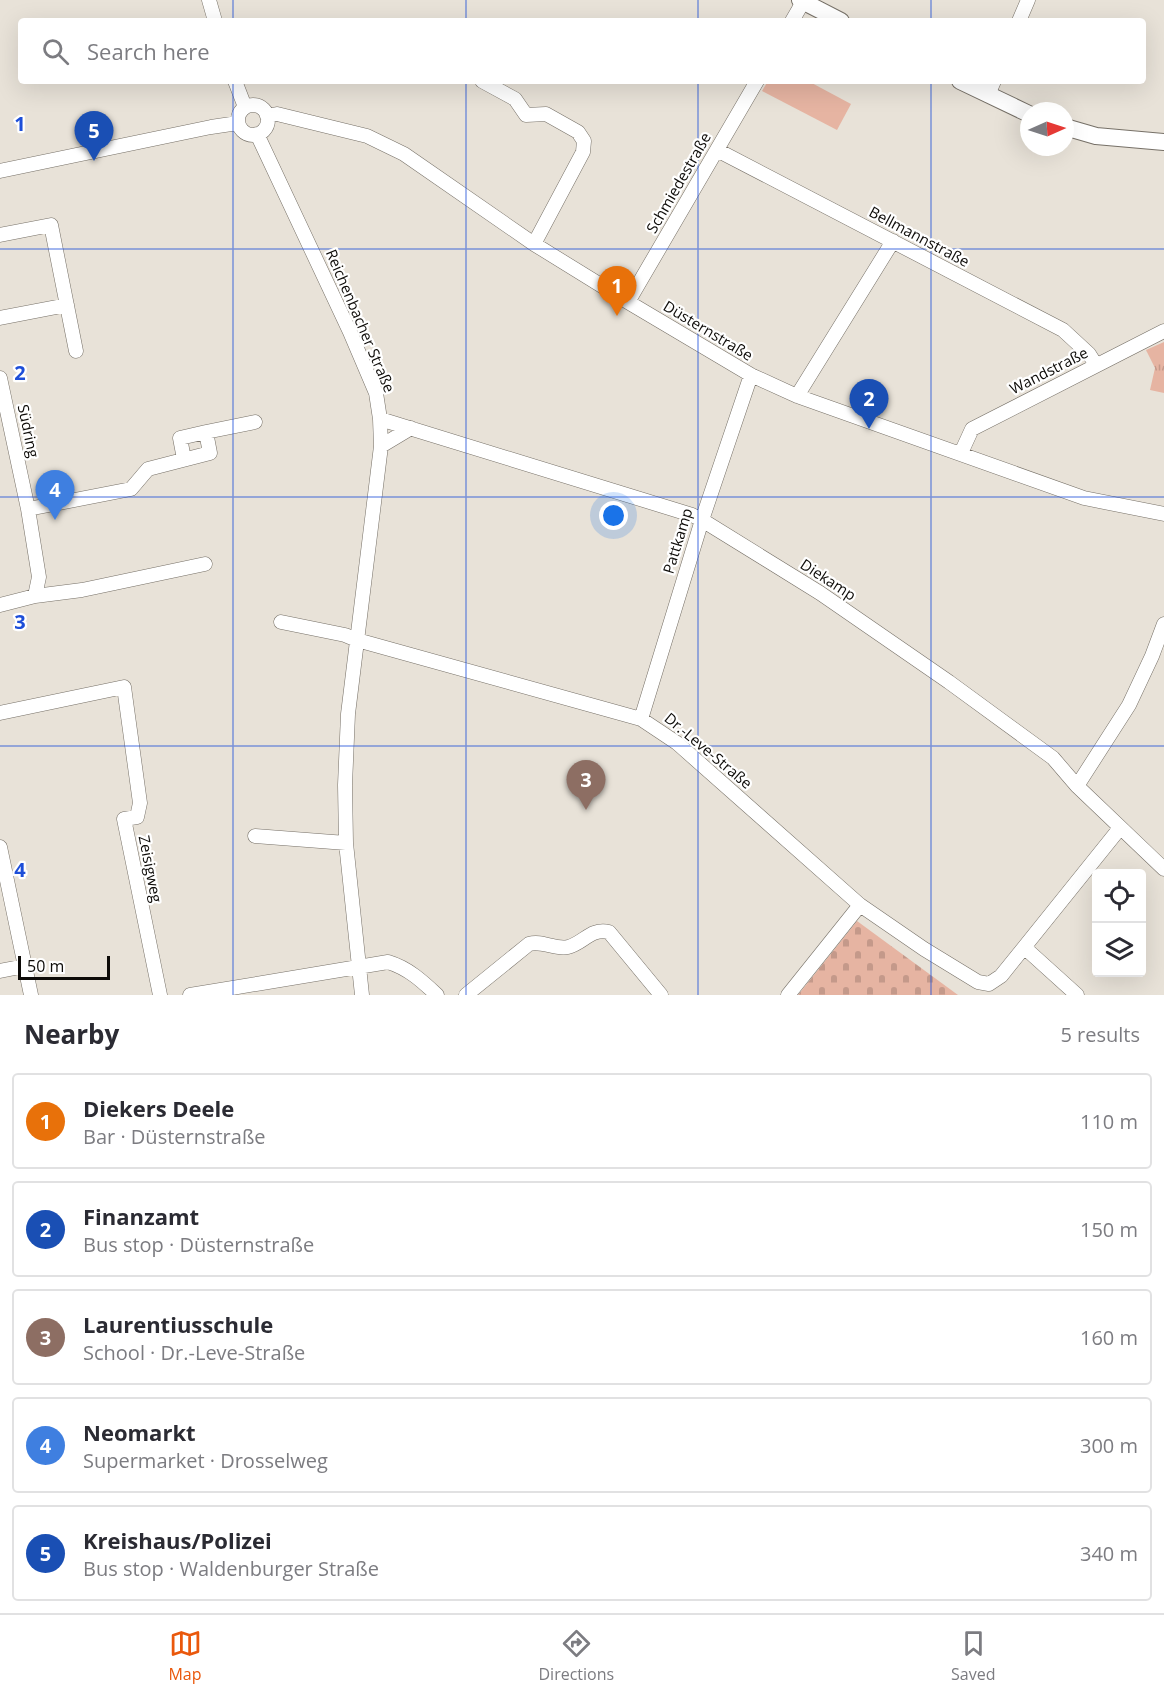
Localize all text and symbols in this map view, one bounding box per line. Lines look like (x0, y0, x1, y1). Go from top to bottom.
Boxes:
search box (18, 18, 1146, 84)
icon: search (39, 35, 72, 68)
text: Search here (87, 36, 210, 66)
north arrow (1020, 102, 1074, 156)
text: 1 (14, 110, 26, 137)
pin: 5 (74, 112, 113, 161)
street label: Schmiedestraße (641, 129, 715, 236)
street label: Bellmannstraße (866, 201, 973, 271)
street label: Reichenbacher Straße (322, 246, 400, 395)
pin: 1 (598, 266, 636, 316)
street label: Düsternstraße (660, 296, 757, 365)
street label: Wandstraße (1006, 342, 1091, 398)
text: 2 (14, 359, 26, 386)
pin: 2 (850, 380, 888, 429)
street label: Südring (14, 402, 44, 459)
pin: 4 (36, 470, 74, 520)
your location (599, 501, 628, 530)
street label: Pattkamp (658, 506, 696, 576)
street label: Diekamp (797, 554, 860, 605)
text: 3 (14, 608, 26, 635)
street label: Dr.-Leve-Straße (661, 708, 757, 793)
pin: 3 (566, 760, 606, 810)
street label: Zeisigweg (135, 833, 167, 904)
text: 4 (14, 856, 26, 883)
map controls (1092, 869, 1146, 977)
button: locate (1092, 869, 1146, 923)
button: layers (1092, 923, 1146, 977)
scale bar (18, 953, 110, 980)
text: 50 m (27, 955, 64, 977)
text: Nearby (24, 1016, 119, 1052)
text: 5 results (1060, 1021, 1140, 1048)
text: Diekers Deele (83, 1093, 234, 1123)
text: 1 (40, 1108, 51, 1135)
text: 110 m (1080, 1108, 1138, 1135)
text: Bar · Düsternstraße (83, 1123, 266, 1150)
text: Finanzamt (83, 1201, 199, 1231)
text: 2 (40, 1216, 51, 1243)
text: 150 m (1080, 1216, 1138, 1243)
text: Bus stop · Düsternstraße (83, 1231, 314, 1258)
text: Laurentiusschule (83, 1309, 273, 1339)
text: 3 (40, 1324, 51, 1351)
text: 160 m (1080, 1324, 1138, 1351)
text: School · Dr.-Leve-Straße (83, 1339, 305, 1366)
text: Neomarkt (83, 1417, 196, 1447)
text: 4 (40, 1432, 51, 1459)
text: 300 m (1080, 1432, 1138, 1459)
text: Supermarket · Drosselweg (83, 1447, 328, 1474)
text: Kreishaus/Polizei (83, 1525, 272, 1555)
text: 5 (40, 1540, 51, 1567)
text: 340 m (1080, 1540, 1138, 1567)
text: Bus stop · Waldenburger Straße (83, 1555, 379, 1582)
tab: Map (168, 1627, 202, 1685)
tab: Directions (538, 1627, 614, 1685)
tab: Saved (951, 1627, 996, 1685)

